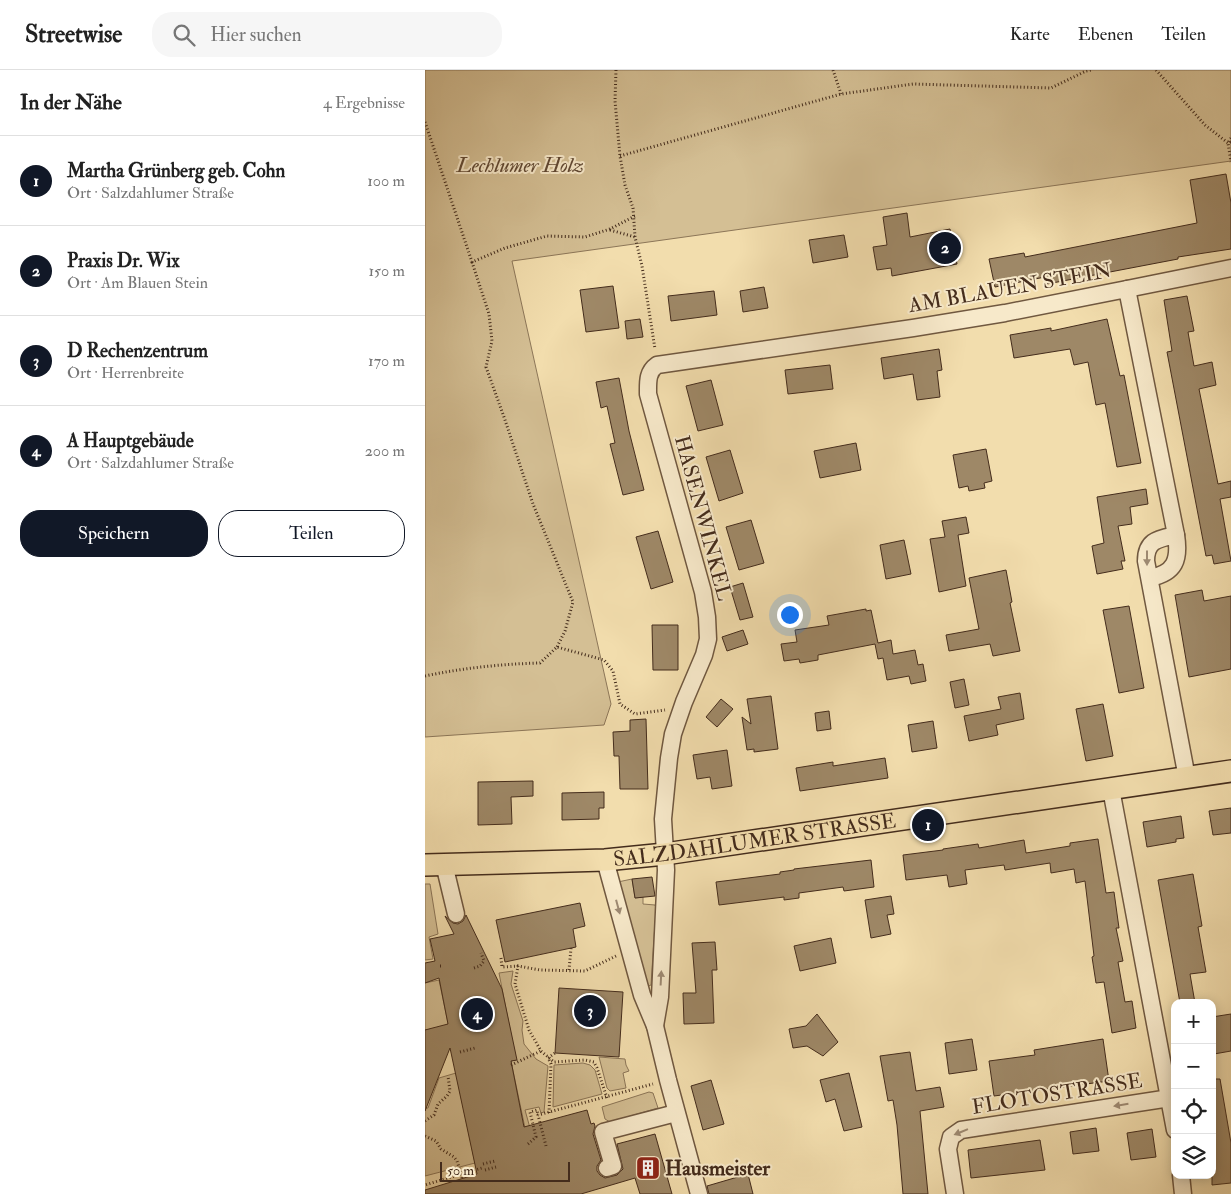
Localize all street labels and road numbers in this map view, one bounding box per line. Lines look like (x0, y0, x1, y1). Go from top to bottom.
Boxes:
street label: AM BLAUEN STEIN (905, 257, 1114, 319)
street label: HASENWINKEL (668, 432, 738, 604)
street label: SALZDAHLUMER STRASSE (612, 807, 898, 873)
street label: FLOTOSTRASSE (970, 1067, 1144, 1121)

